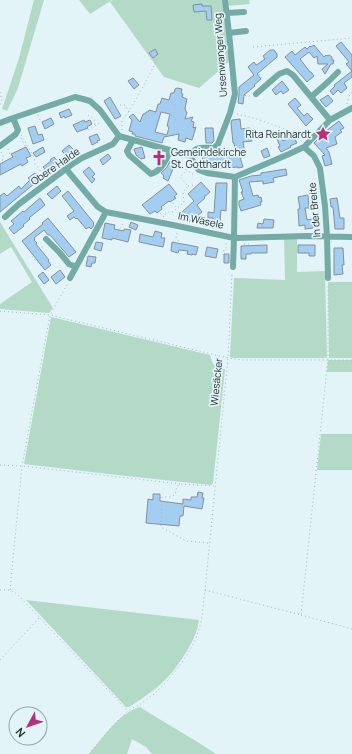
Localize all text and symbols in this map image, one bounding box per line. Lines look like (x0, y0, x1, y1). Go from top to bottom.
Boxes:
street label: Ursenwanger Weg (210, 13, 230, 97)
place icon: Rita Reinhardt (314, 125, 332, 143)
place label: Rita Reinhardt (245, 127, 311, 141)
street label: Obere Halde (28, 144, 82, 188)
place label: Gemeindekirche St. Gotthardt (171, 145, 246, 171)
church icon: Gemeindekirche St. Gotthardt (150, 149, 168, 167)
street label: In der Breite (305, 182, 323, 238)
street label: Im Wäsele (177, 208, 225, 232)
street label: Wiesäcker (207, 357, 226, 407)
north arrow (8, 706, 48, 746)
text: N (12, 725, 28, 741)

